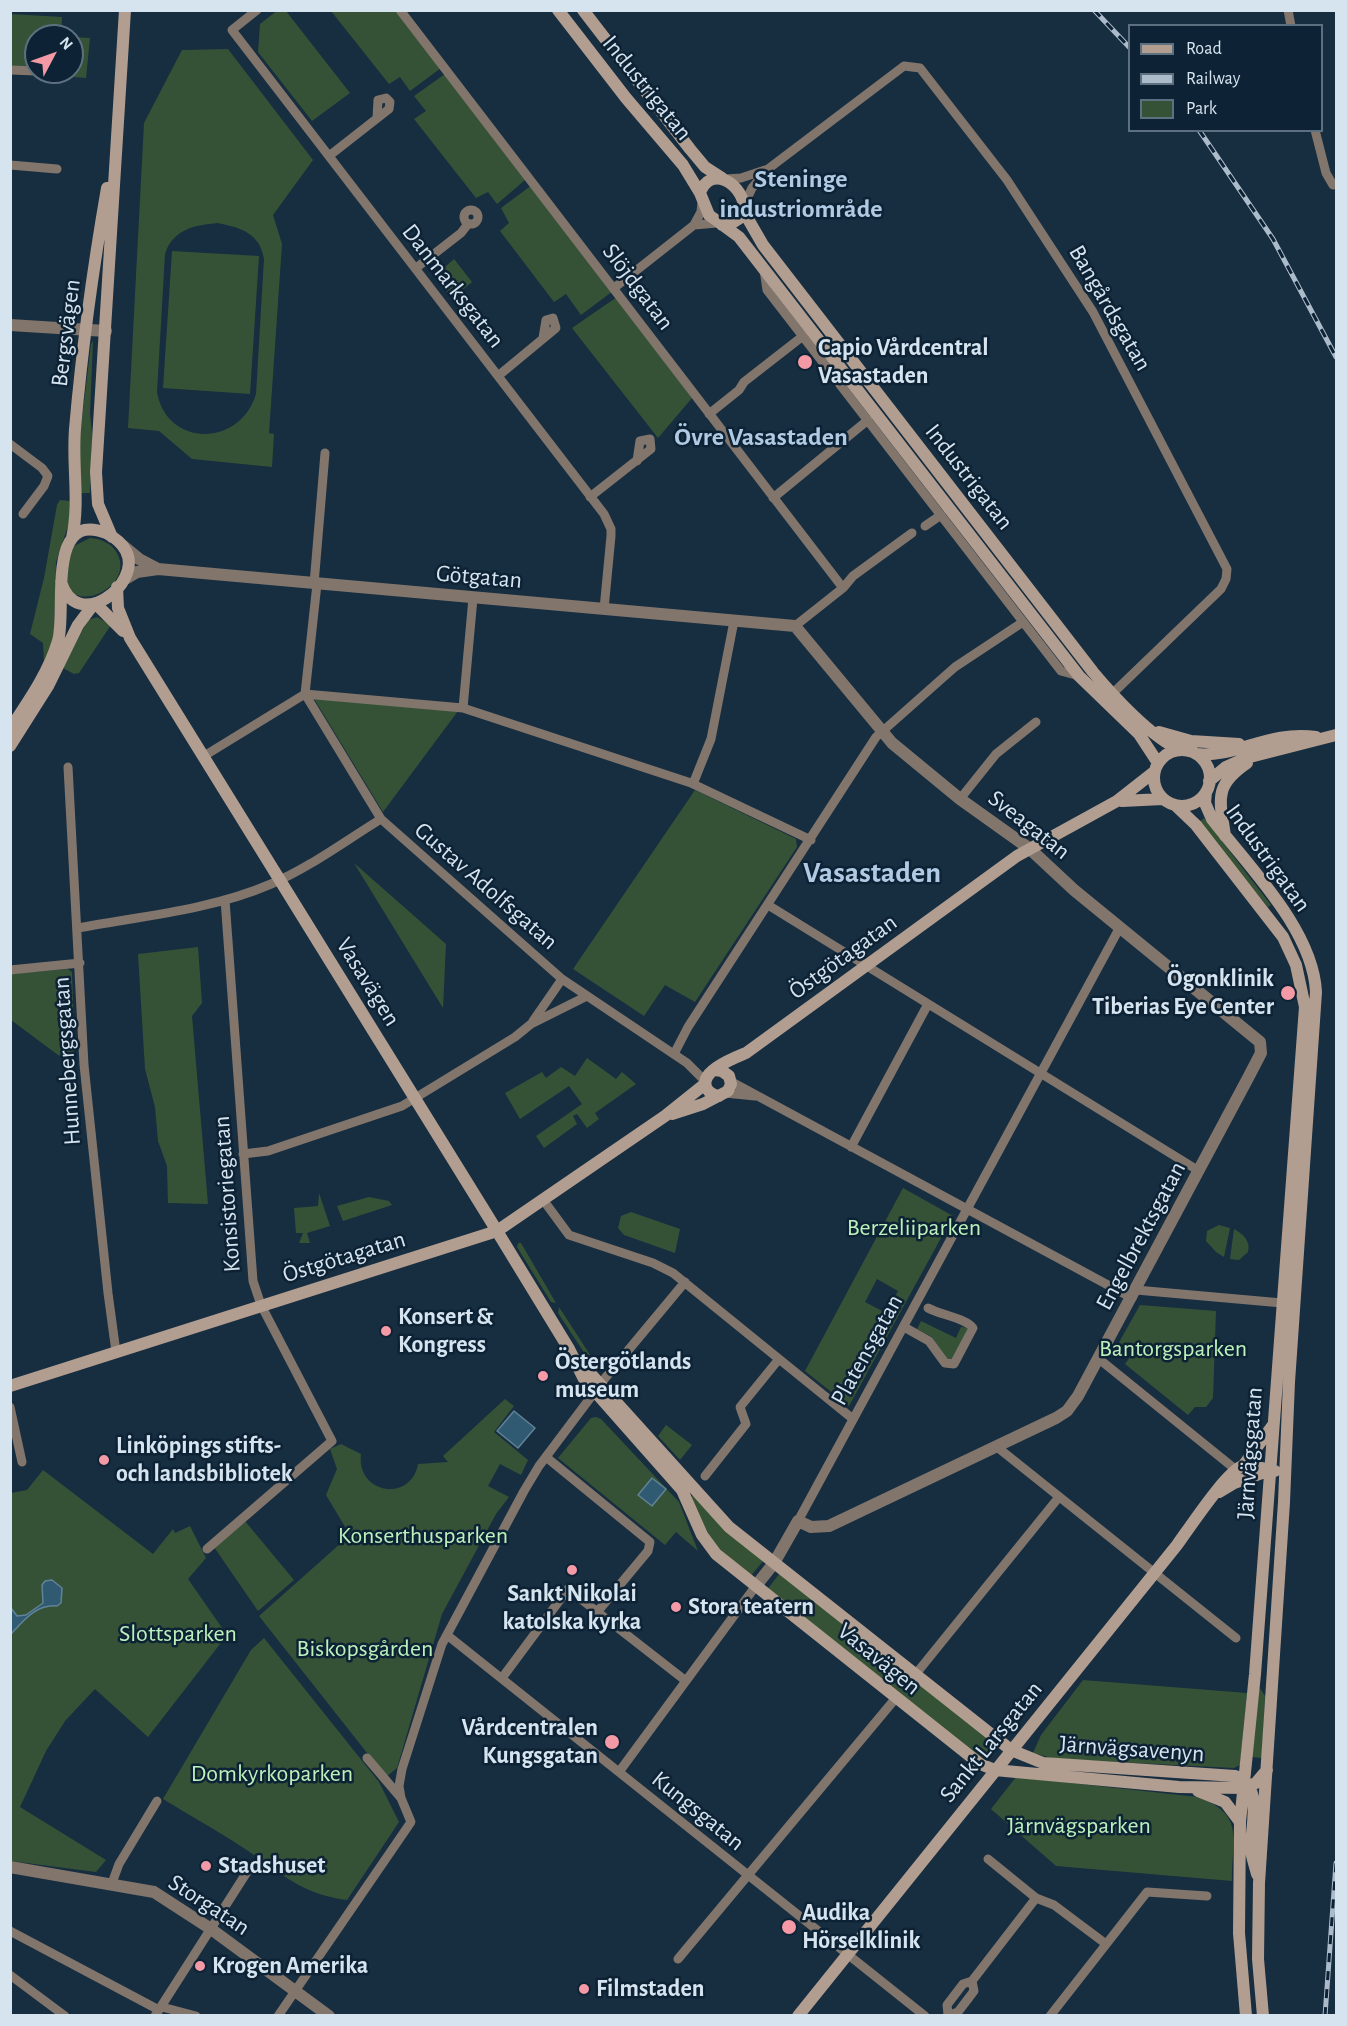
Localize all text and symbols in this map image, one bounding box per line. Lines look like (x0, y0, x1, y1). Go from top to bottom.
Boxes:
north arrow (24, 24, 84, 84)
legend (1128, 24, 1323, 132)
street label: Industrigatan (596, 30, 698, 146)
text: N (56, 34, 76, 53)
text: Road (1186, 40, 1222, 58)
text: Railway (1186, 70, 1240, 88)
text: Park (1186, 100, 1217, 118)
district label: Steninge industriområde (719, 163, 883, 224)
street label: Danmarksgatan (396, 218, 510, 354)
street label: Slöjdgatan (596, 238, 680, 336)
street label: Bangårdsgatan (1062, 240, 1158, 376)
street label: Bergsvägen (45, 278, 87, 388)
place label: Capio Vårdcentral Vasastaden (818, 334, 989, 390)
marker: Capio Vårdcentral Vasastaden (796, 353, 814, 371)
street label: Industrigatan (919, 418, 1019, 536)
district label: Övre Vasastaden (674, 421, 848, 453)
street label: Götgatan (435, 559, 523, 595)
street label: Sveagatan (982, 784, 1076, 866)
street label: Industrigatan (1219, 798, 1317, 918)
street label: Gustav Adolfsgatan (408, 816, 564, 956)
district label: Vasastaden (803, 855, 941, 891)
street label: Östgötagatan (783, 908, 903, 1006)
street label: Vasavägen (330, 932, 406, 1032)
place label: Ögonklinik Tiberias Eye Center (1092, 965, 1274, 1021)
street label: Hunnebergsgatan (47, 976, 87, 1146)
marker: Ögonklinik Tiberias Eye Center (1279, 984, 1297, 1002)
street label: Konsistoriegatan (207, 1115, 247, 1273)
street label: Engelbrektsgatan (1090, 1157, 1192, 1315)
park label: Berzeliiparken (847, 1214, 981, 1242)
street label: Östgötagatan (279, 1225, 409, 1289)
street label: Platensgatan (825, 1289, 909, 1411)
place label: Konsert & Kongress (398, 1303, 494, 1359)
marker: Konsert & Kongress (379, 1324, 393, 1338)
park label: Bantorgsparken (1099, 1335, 1247, 1363)
place label: Östergötlands museum (555, 1348, 691, 1404)
marker: Östergötlands museum (536, 1369, 550, 1383)
street label: Järnvägsgatan (1231, 1386, 1269, 1520)
place label: Linköpings stifts- och landsbibliotek (116, 1432, 293, 1488)
marker: Linköpings stifts- och landsbibliotek (97, 1453, 111, 1467)
park label: Konserthusparken (338, 1522, 508, 1550)
marker: Sankt Nikolai katolska kyrka (565, 1563, 579, 1577)
place label: Sankt Nikolai katolska kyrka (503, 1580, 641, 1636)
place label: Stora teatern (688, 1593, 814, 1621)
marker: Stora teatern (669, 1600, 683, 1614)
street label: Vasavägen (831, 1617, 927, 1701)
park label: Slottsparken (119, 1620, 237, 1648)
park label: Biskopsgården (297, 1635, 433, 1663)
street label: Sankt Larsgatan (933, 1676, 1049, 1808)
place label: Vårdcentralen Kungsgatan (462, 1714, 598, 1770)
street label: Järnvägsavenyn (1059, 1730, 1205, 1768)
marker: Vårdcentralen Kungsgatan (603, 1733, 621, 1751)
park label: Domkyrkoparken (191, 1760, 353, 1788)
street label: Kungsgatan (646, 1765, 750, 1857)
park label: Järnvägsparken (1007, 1812, 1151, 1840)
place label: Stadshuset (218, 1852, 325, 1880)
marker: Stadshuset (199, 1859, 213, 1873)
street label: Storgatan (163, 1868, 255, 1942)
place label: Audika Hörselklinik (802, 1899, 920, 1955)
marker: Audika Hörselklinik (780, 1918, 798, 1936)
place label: Krogen Amerika (212, 1952, 368, 1980)
marker: Krogen Amerika (193, 1959, 207, 1973)
place label: Filmstaden (596, 1975, 704, 2003)
marker: Filmstaden (577, 1982, 591, 1996)

